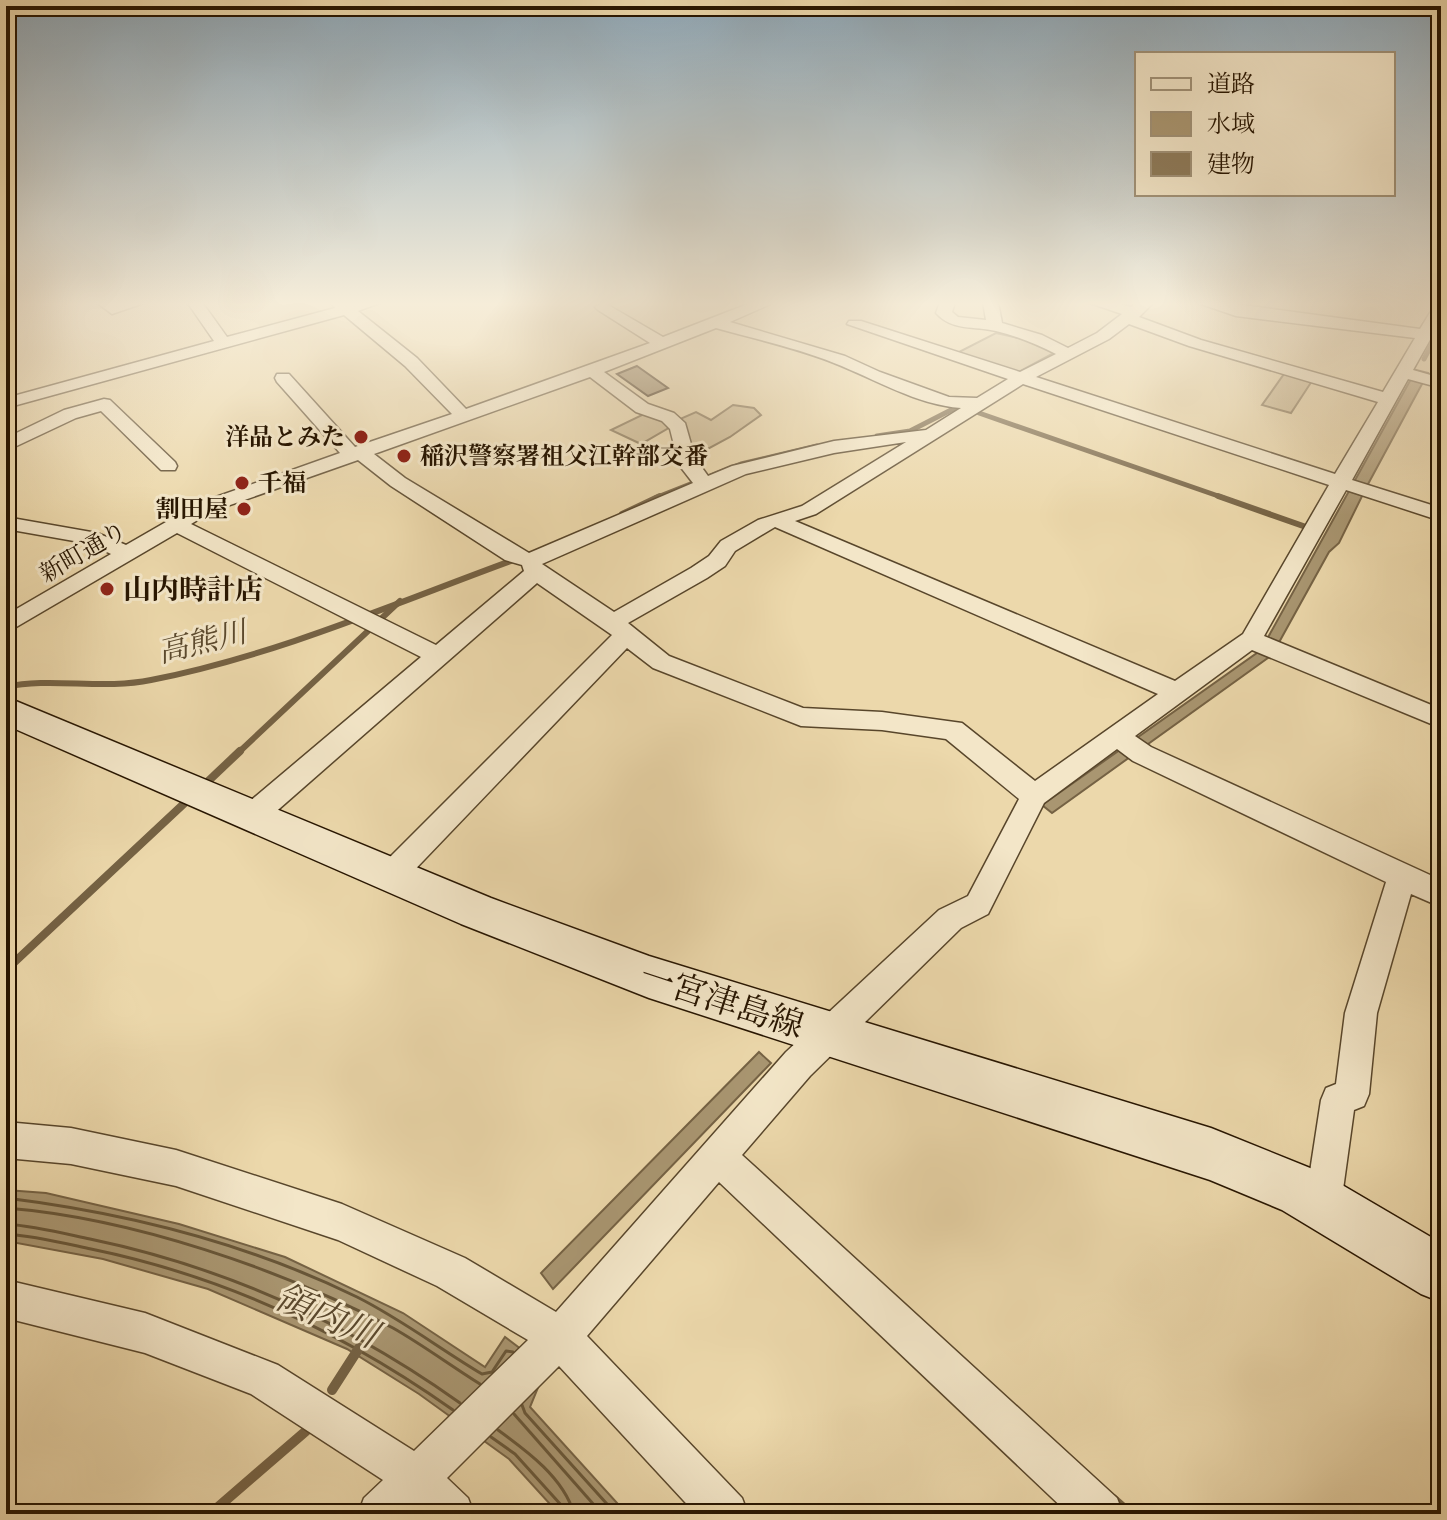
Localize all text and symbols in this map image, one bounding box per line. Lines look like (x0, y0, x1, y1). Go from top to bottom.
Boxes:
legend (1135, 52, 1395, 196)
text: 道路 (1207, 66, 1255, 101)
text: 水域 (1207, 106, 1255, 141)
text: 建物 (1207, 146, 1255, 181)
place label: 洋品とみた (225, 419, 345, 454)
marker: 洋品とみた (352, 428, 370, 446)
place label: 稲沢警察署祖父江幹部交番 (420, 438, 708, 473)
marker: 稲沢警察署祖父江幹部交番 (395, 447, 413, 465)
place label: 千福 (258, 465, 306, 500)
marker: 千福 (233, 474, 251, 492)
place label: 割田屋 (156, 491, 228, 526)
marker: 割田屋 (235, 500, 253, 518)
street label: 新町通り (32, 512, 133, 591)
place label: 山内時計店 (123, 568, 263, 609)
marker: 山内時計店 (98, 580, 116, 598)
water label: 高熊川 (153, 608, 254, 673)
street label: 一宮津島線 (634, 950, 811, 1049)
water label: 領内川 (267, 1269, 391, 1362)

